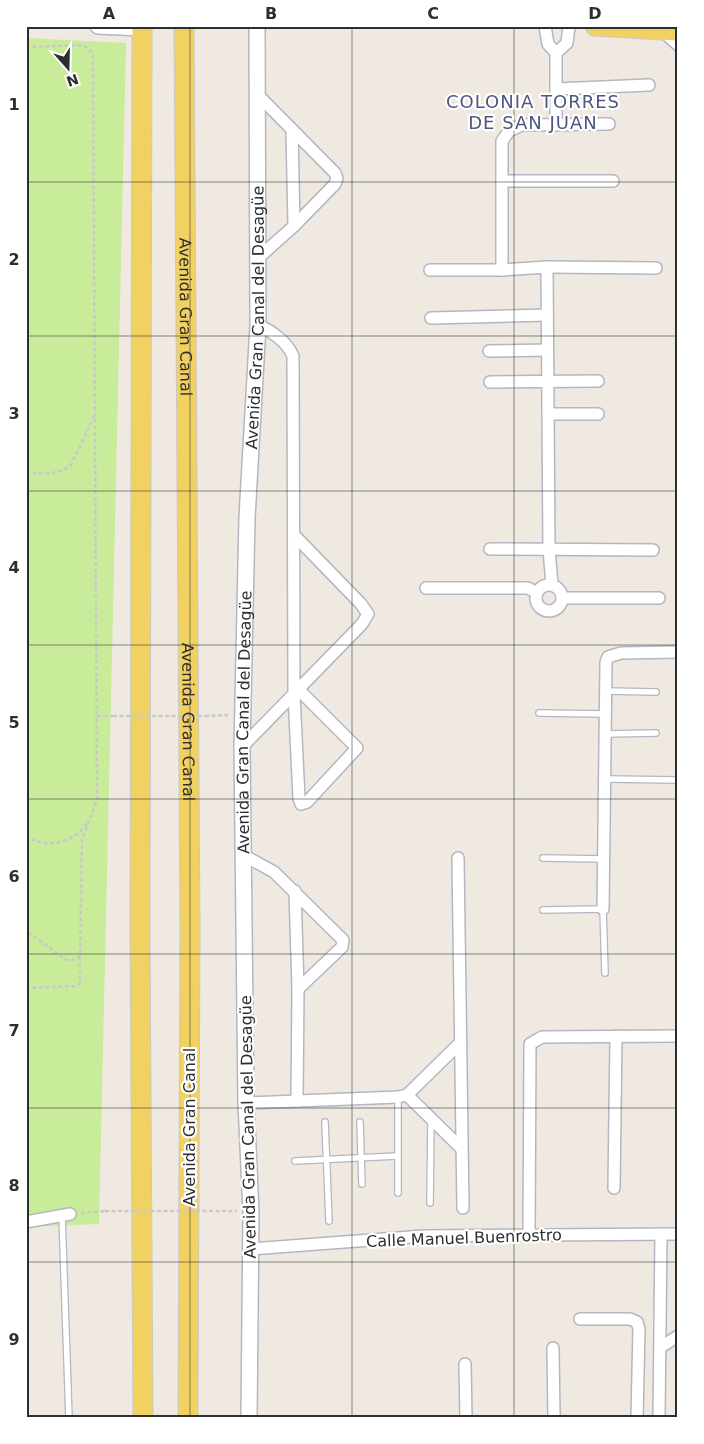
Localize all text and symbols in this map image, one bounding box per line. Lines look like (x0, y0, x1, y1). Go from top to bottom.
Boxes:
text: A (103, 4, 116, 23)
text: B (265, 4, 277, 23)
text: C (427, 4, 439, 23)
text: D (588, 4, 602, 23)
north arrow (42, 42, 92, 92)
text: N (64, 71, 81, 90)
district label: COLONIA TORRES DE SAN JUAN (446, 91, 620, 133)
text: 1 (8, 95, 20, 114)
street label: Avenida Gran Canal del Desagüe (241, 186, 268, 450)
street label: Avenida Gran Canal (176, 238, 196, 396)
text: 2 (8, 250, 20, 269)
text: 3 (8, 404, 20, 423)
text: 4 (8, 558, 20, 577)
street label: Avenida Gran Canal del Desagüe (232, 590, 255, 854)
street label: Avenida Gran Canal (179, 643, 199, 801)
text: 5 (8, 713, 20, 732)
text: 6 (8, 867, 20, 886)
street label: Avenida Gran Canal del Desagüe (236, 995, 260, 1259)
text: 7 (8, 1021, 20, 1040)
street label: Avenida Gran Canal (180, 1048, 199, 1206)
text: 8 (8, 1176, 20, 1195)
street label: Calle Manuel Buenrostro (366, 1225, 562, 1251)
text: 9 (8, 1330, 20, 1349)

